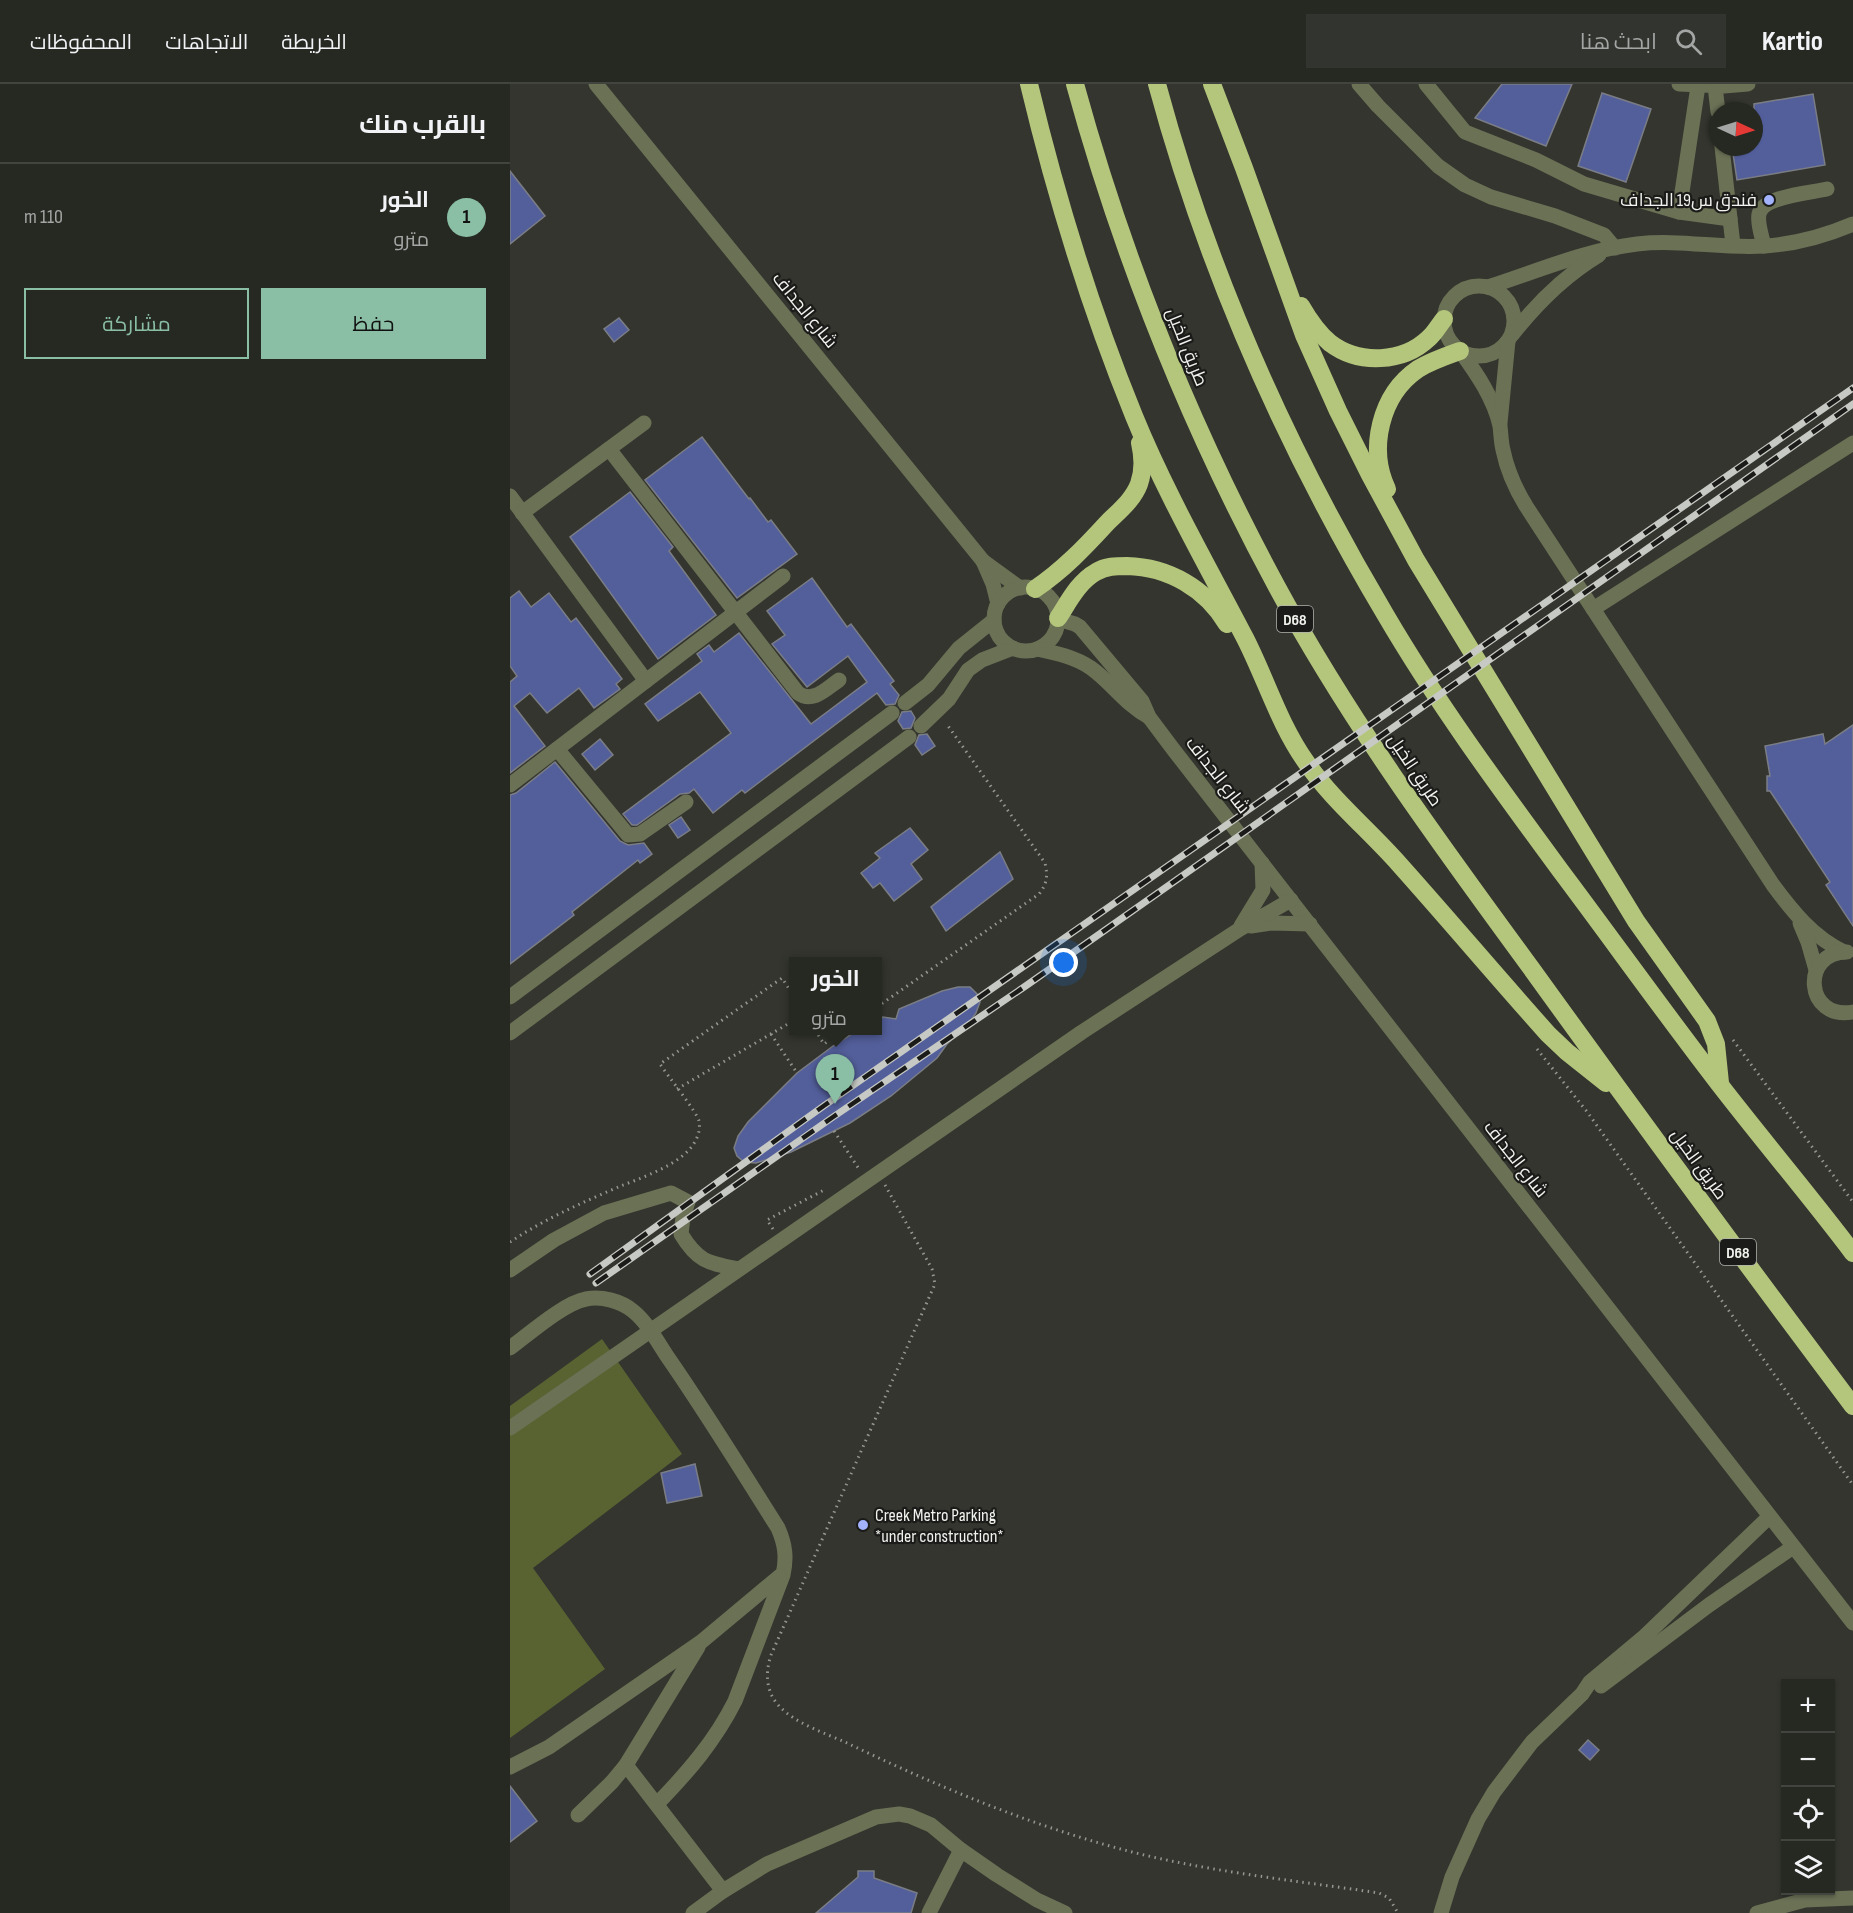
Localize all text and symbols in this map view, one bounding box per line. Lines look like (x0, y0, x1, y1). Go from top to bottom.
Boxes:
search box (1306, 14, 1726, 68)
icon: search (1672, 25, 1705, 58)
text: Kartio (1762, 25, 1823, 58)
text: ابحث هنا (1580, 29, 1657, 56)
text: المحفوظات (30, 30, 132, 55)
text: الاتجاهات (165, 30, 248, 55)
text: الخريطة (281, 30, 347, 55)
north arrow (1709, 102, 1763, 156)
text: بالقرب منك (359, 110, 486, 141)
text: الخور (381, 187, 429, 214)
place label: فندق س19 الجداف (1620, 190, 1757, 212)
marker: فندق س19 الجداف (1762, 193, 1776, 207)
text: 110 m (24, 205, 63, 229)
text: 1 (463, 205, 470, 229)
text: مترو (393, 228, 429, 252)
street label: شارع الجداف (767, 268, 842, 353)
button: مشاركة (24, 288, 249, 359)
button: حفظ (261, 288, 486, 359)
street label: طريق الخيل (1160, 305, 1212, 390)
road number: D68 (1277, 606, 1313, 632)
street label: طريق الخيل (1382, 730, 1446, 811)
street label: شارع الجداف (1180, 733, 1254, 818)
your location (1049, 948, 1078, 977)
popup (789, 957, 882, 1035)
text: الخور (811, 966, 860, 993)
text: مترو (811, 1007, 847, 1031)
pin: 1 (816, 1054, 854, 1104)
street label: شارع الجداف (1478, 1117, 1552, 1202)
street label: طريق الخيل (1665, 1125, 1731, 1204)
road number: D68 (1720, 1239, 1756, 1265)
place label: Creek Metro Parking *under construction* (875, 1505, 1004, 1547)
marker: Creek Metro Parking *under construction* (856, 1518, 870, 1532)
map controls (1781, 1679, 1835, 1895)
button: + (1781, 1679, 1835, 1733)
button: − (1781, 1733, 1835, 1787)
button: locate (1781, 1787, 1835, 1841)
button: layers (1781, 1841, 1835, 1895)

